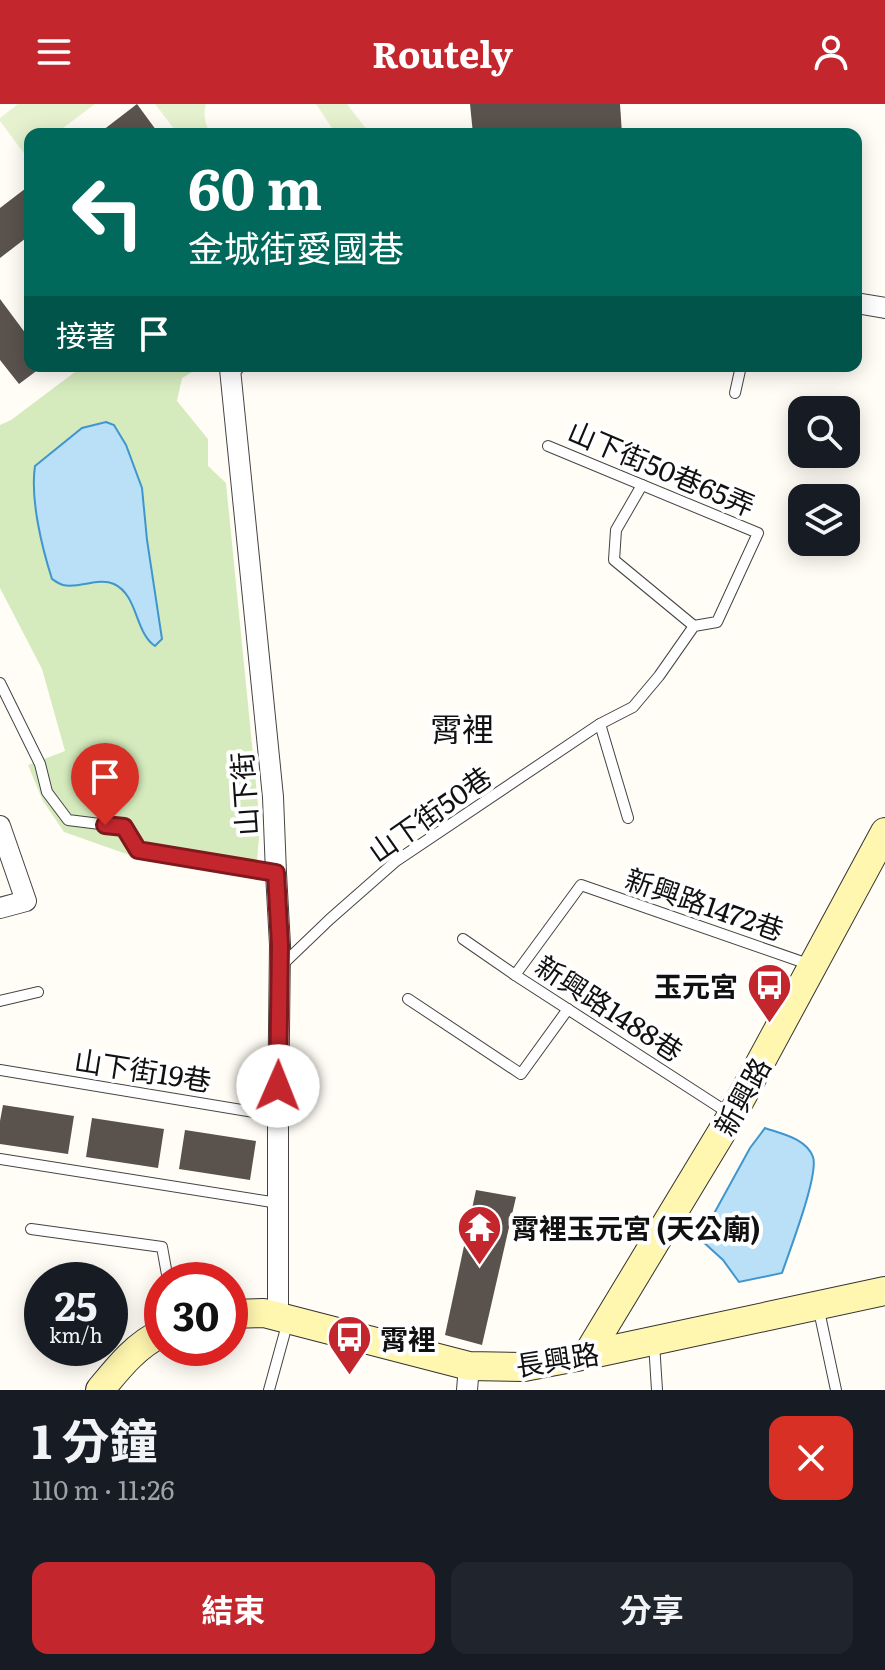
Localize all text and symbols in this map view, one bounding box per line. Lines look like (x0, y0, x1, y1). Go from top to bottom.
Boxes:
text: Routely (372, 26, 513, 79)
icon: menu (32, 30, 76, 74)
icon: person (809, 30, 853, 74)
text: 60 m (188, 144, 322, 227)
icon: left (56, 160, 160, 264)
text: 金城街愛國巷 (188, 220, 404, 273)
text: 接著 (56, 312, 116, 356)
icon: arrive (132, 312, 176, 356)
map controls (788, 396, 860, 556)
button: search (788, 396, 860, 468)
street label: 山下街50巷65弄 (562, 409, 762, 525)
button: layers (788, 484, 860, 556)
district label: 霄裡 (430, 703, 494, 751)
pin (71, 743, 139, 825)
street label: 山下街 (219, 751, 267, 837)
icon: arrive (83, 755, 127, 799)
street label: 山下街50巷 (359, 755, 499, 871)
street label: 新興路1472巷 (620, 856, 790, 950)
street label: 新興路1488巷 (528, 943, 692, 1071)
bus stop icon: 玉元宮 (745, 961, 793, 1024)
place label: 玉元宮 (654, 964, 738, 1006)
street label: 山下街19巷 (72, 1037, 214, 1101)
position arrow (236, 1044, 320, 1128)
street label: 新興路 (702, 1049, 780, 1143)
temple icon: 霄裡玉元宮 (天公廟) (456, 1203, 504, 1266)
place label: 霄裡玉元宮 (天公廟) (511, 1206, 761, 1248)
speed limit sign: 30 (144, 1262, 248, 1366)
text: 25 (54, 1274, 98, 1333)
bus stop icon: 霄裡 (325, 1314, 373, 1377)
place label: 霄裡 (380, 1317, 436, 1359)
text: km/h (49, 1319, 103, 1349)
street label: 長興路 (512, 1331, 602, 1385)
text: 1 分鐘 (32, 1403, 157, 1474)
button: close (769, 1416, 853, 1500)
text: 110 m · 11:26 (32, 1469, 174, 1508)
button: 結束 (32, 1562, 435, 1654)
button: 分享 (451, 1562, 853, 1654)

